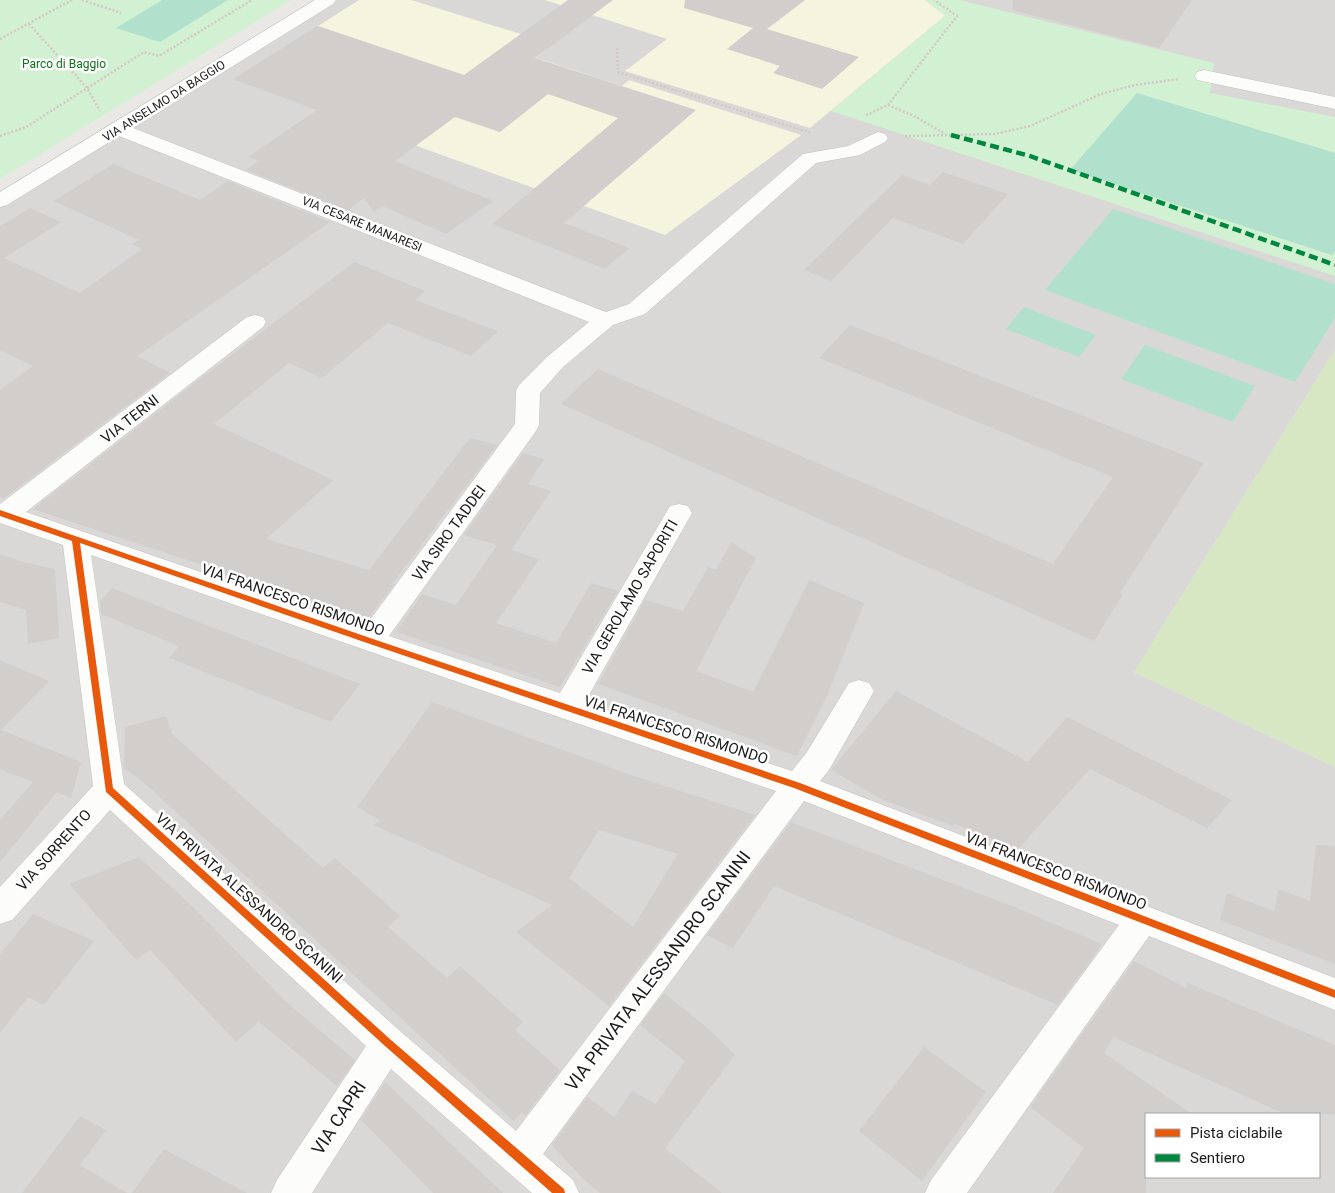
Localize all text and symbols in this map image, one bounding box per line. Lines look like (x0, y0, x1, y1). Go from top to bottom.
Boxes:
park label: Parco di Baggio (22, 57, 106, 71)
street label: VIA ANSELMO DA BAGGIO (100, 57, 228, 145)
street label: VIA CESARE MANARESI (300, 194, 424, 254)
street label: VIA TERNI (97, 391, 163, 447)
street label: VIA SIRO TADDEI (408, 482, 490, 584)
street label: VIA GEROLAMO SAPORITI (578, 517, 682, 677)
street label: VIA FRANCESCO RISMONDO (199, 560, 387, 640)
street label: VIA FRANCESCO RISMONDO (582, 692, 770, 768)
street label: VIA SORRENTO (13, 806, 95, 894)
street label: VIA PRIVATA ALESSANDRO SCANINI (152, 809, 346, 987)
street label: VIA FRANCESCO RISMONDO (963, 828, 1149, 914)
street label: VIA PRIVATA ALESSANDRO SCANINI (561, 847, 755, 1095)
street label: VIA CAPRI (307, 1077, 370, 1158)
legend (1145, 1113, 1320, 1178)
text: Pista ciclabile (1190, 1124, 1283, 1142)
text: Sentiero (1190, 1149, 1245, 1167)

